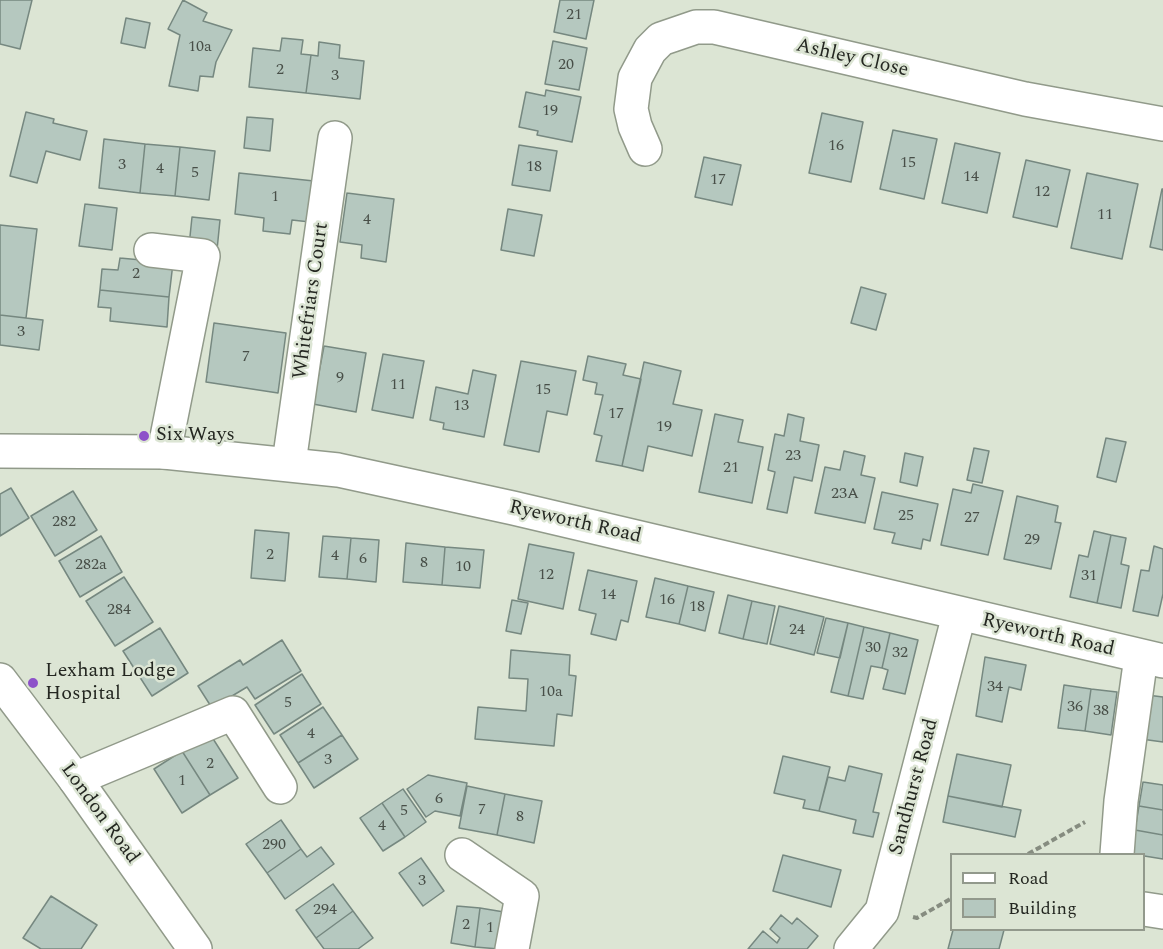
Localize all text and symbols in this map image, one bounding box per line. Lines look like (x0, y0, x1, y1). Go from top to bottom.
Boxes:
house number: 21 (566, 6, 582, 26)
street label: Ashley Close (793, 34, 911, 84)
house number: 10a (188, 38, 212, 58)
house number: 20 (558, 56, 574, 76)
house number: 2 (276, 61, 284, 81)
house number: 3 (331, 67, 339, 87)
house number: 19 (542, 102, 558, 122)
house number: 16 (828, 137, 844, 157)
house number: 15 (900, 154, 916, 174)
house number: 3 (118, 156, 126, 176)
house number: 18 (526, 158, 542, 178)
house number: 4 (156, 160, 164, 180)
house number: 5 (191, 164, 199, 184)
house number: 14 (963, 168, 979, 188)
house number: 17 (710, 171, 726, 191)
house number: 12 (1034, 183, 1050, 203)
house number: 1 (271, 188, 279, 208)
house number: 11 (1097, 206, 1113, 226)
house number: 4 (363, 211, 371, 231)
street label: Whitefriars Court (289, 221, 335, 381)
house number: 2 (132, 265, 140, 285)
house number: 3 (17, 323, 25, 343)
house number: 7 (242, 348, 250, 368)
house number: 9 (336, 369, 344, 389)
house number: 11 (390, 376, 406, 396)
house number: 15 (535, 381, 551, 401)
house number: 13 (453, 397, 469, 417)
house number: 17 (608, 405, 624, 425)
house number: 19 (656, 418, 672, 438)
place label: Six Ways (156, 424, 235, 448)
marker: Six Ways (137, 429, 151, 443)
house number: 23 (785, 447, 801, 467)
house number: 21 (723, 459, 739, 479)
house number: 23A (831, 485, 859, 505)
street label: Ryeworth Road (506, 496, 644, 550)
house number: 25 (898, 507, 914, 527)
house number: 27 (964, 509, 980, 529)
house number: 282 (52, 513, 76, 533)
house number: 29 (1024, 531, 1040, 551)
house number: 2 (266, 546, 274, 566)
house number: 4 (331, 547, 339, 567)
house number: 6 (359, 550, 367, 570)
house number: 8 (420, 554, 428, 574)
house number: 282a (75, 556, 107, 576)
house number: 10 (455, 558, 471, 578)
house number: 12 (538, 566, 554, 586)
house number: 31 (1081, 567, 1097, 587)
house number: 14 (600, 586, 616, 606)
house number: 16 (659, 591, 675, 611)
house number: 18 (689, 598, 705, 618)
house number: 284 (107, 601, 131, 621)
street label: Ryeworth Road (979, 609, 1117, 663)
house number: 24 (789, 621, 805, 641)
house number: 30 (865, 639, 881, 659)
house number: 32 (892, 644, 908, 664)
place label: Lexham Lodge Hospital (45, 660, 176, 707)
marker: Lexham Lodge Hospital (26, 676, 40, 690)
house number: 34 (987, 678, 1003, 698)
house number: 10a (539, 683, 563, 703)
house number: 5 (284, 694, 292, 714)
house number: 36 (1067, 698, 1083, 718)
house number: 38 (1093, 702, 1109, 722)
street label: Sandhurst Road (885, 716, 945, 858)
house number: 4 (307, 725, 315, 745)
house number: 3 (324, 751, 332, 771)
house number: 2 (206, 755, 214, 775)
street label: London Road (54, 759, 144, 869)
house number: 1 (178, 772, 186, 792)
house number: 6 (435, 790, 443, 810)
house number: 7 (478, 801, 486, 821)
house number: 5 (400, 802, 408, 822)
house number: 8 (516, 808, 524, 828)
house number: 4 (378, 817, 386, 837)
house number: 290 (262, 836, 286, 856)
legend (950, 853, 1145, 931)
text: Road (1008, 865, 1049, 892)
house number: 3 (418, 872, 426, 892)
text: Building (1008, 895, 1077, 922)
house number: 294 (313, 901, 337, 921)
house number: 2 (462, 916, 470, 936)
house number: 1 (486, 919, 494, 939)

